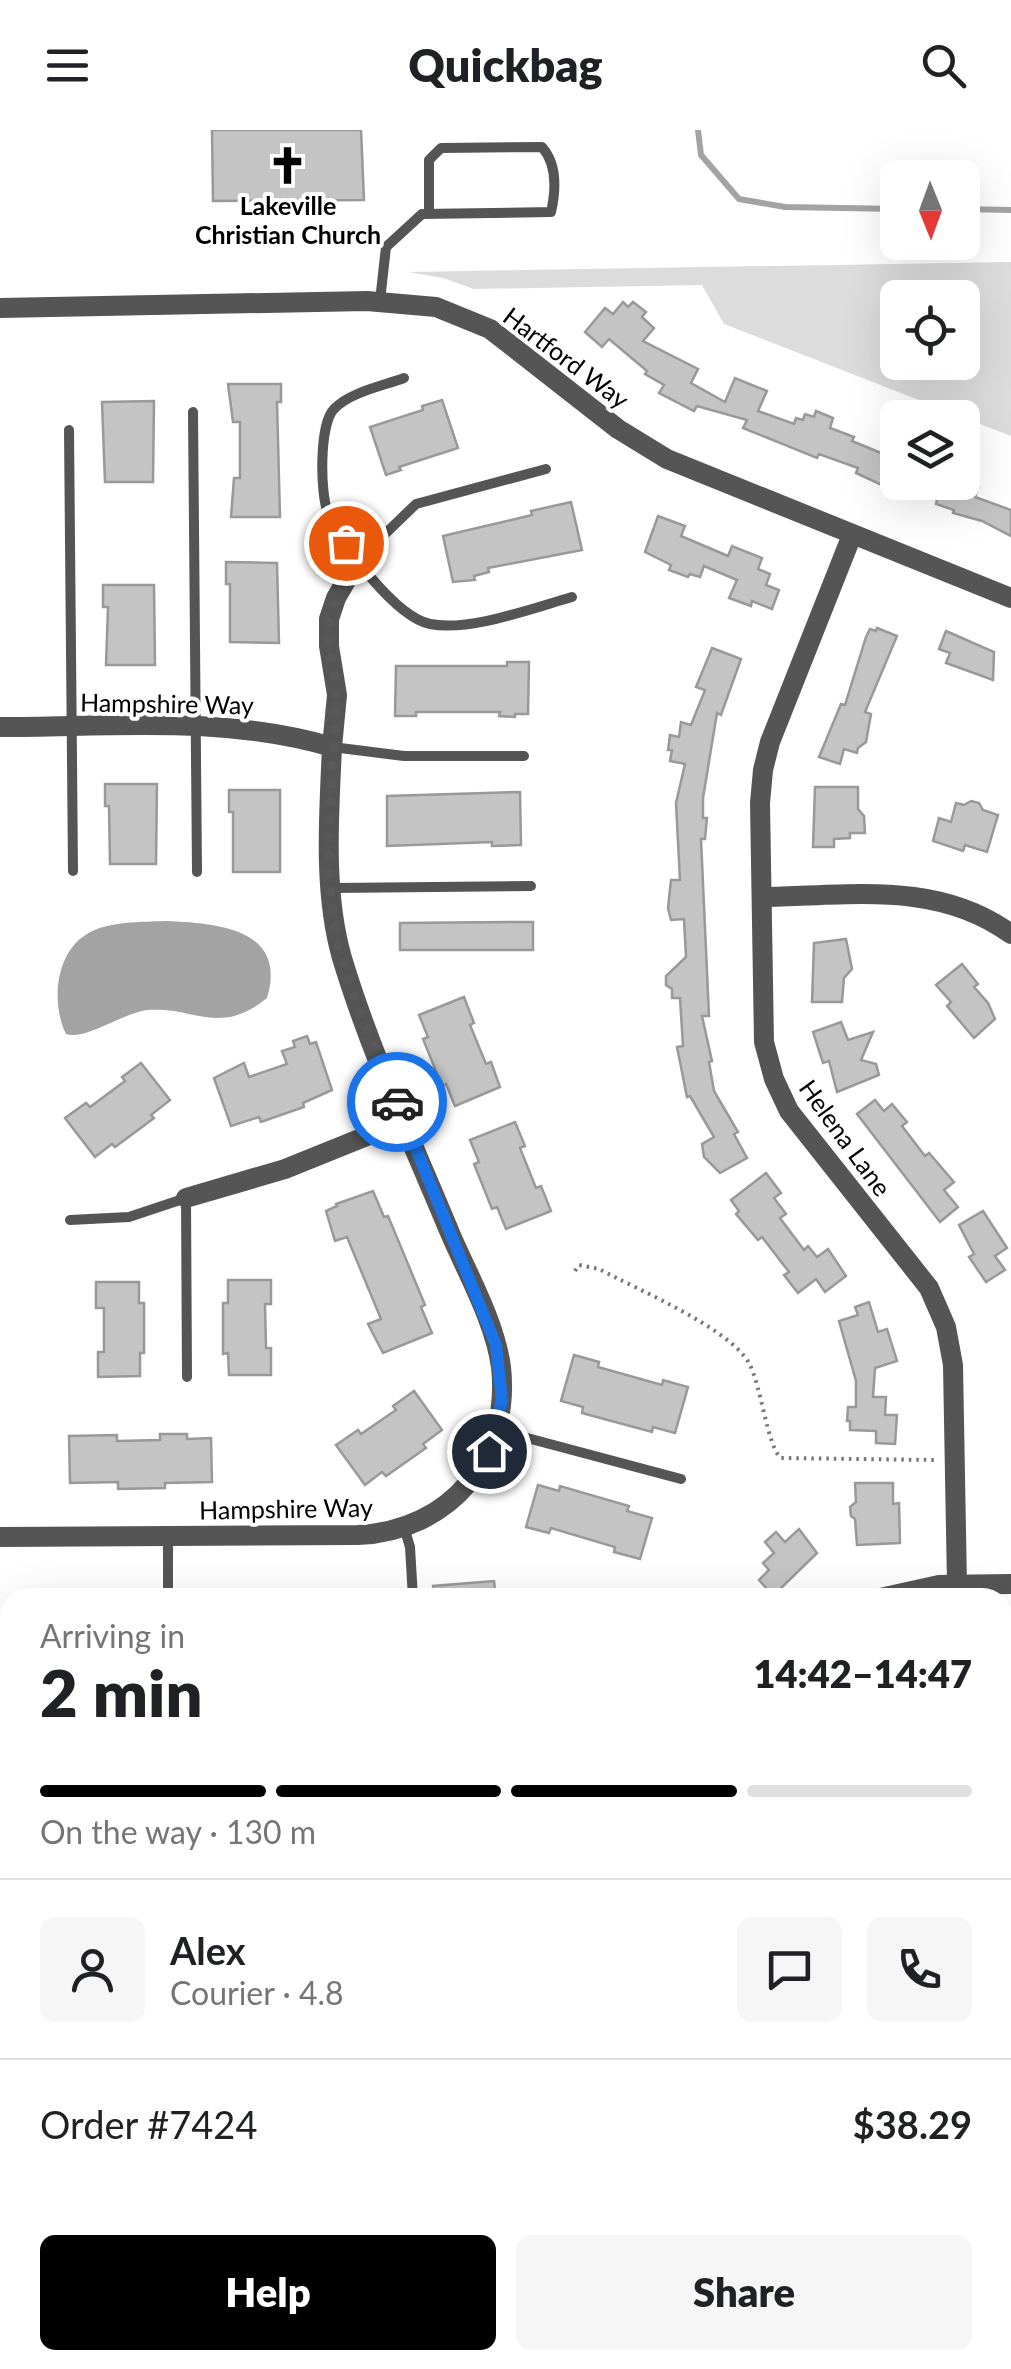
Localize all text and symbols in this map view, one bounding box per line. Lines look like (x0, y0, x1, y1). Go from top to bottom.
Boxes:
icon: menu (40, 38, 95, 93)
text: Quickbag (408, 38, 603, 92)
icon: search (916, 38, 971, 93)
church icon: Lakeville Christian Church (267, 144, 309, 186)
north arrow (880, 160, 980, 260)
map controls (880, 160, 980, 500)
place label: Lakeville Christian Church (195, 190, 381, 249)
button: locate (880, 280, 980, 380)
street label: Hartford Way (498, 300, 635, 414)
button: layers (880, 400, 980, 500)
pin (304, 501, 389, 586)
icon: bag (319, 516, 374, 571)
street label: Hampshire Way (80, 686, 254, 720)
courier (347, 1052, 447, 1152)
street label: Helena Lane (794, 1074, 898, 1201)
icon: car (370, 1075, 425, 1130)
pin (447, 1409, 532, 1494)
icon: home (462, 1424, 517, 1479)
street label: Hampshire Way (199, 1491, 373, 1525)
text: Arriving in (40, 1616, 185, 1655)
text: 14:42–14:47 (753, 1650, 972, 1696)
text: 2 min (40, 1653, 202, 1731)
text: On the way · 130 m (40, 1812, 316, 1851)
button: person (40, 1917, 145, 2022)
button: chat (737, 1917, 842, 2022)
button: phone (867, 1917, 972, 2022)
text: Alex (170, 1927, 246, 1973)
text: Courier · 4.8 (170, 1973, 344, 2012)
text: Order #7424 (40, 2101, 257, 2147)
text: $38.29 (853, 2101, 972, 2147)
button: Help (40, 2235, 496, 2350)
button: Share (516, 2235, 972, 2350)

